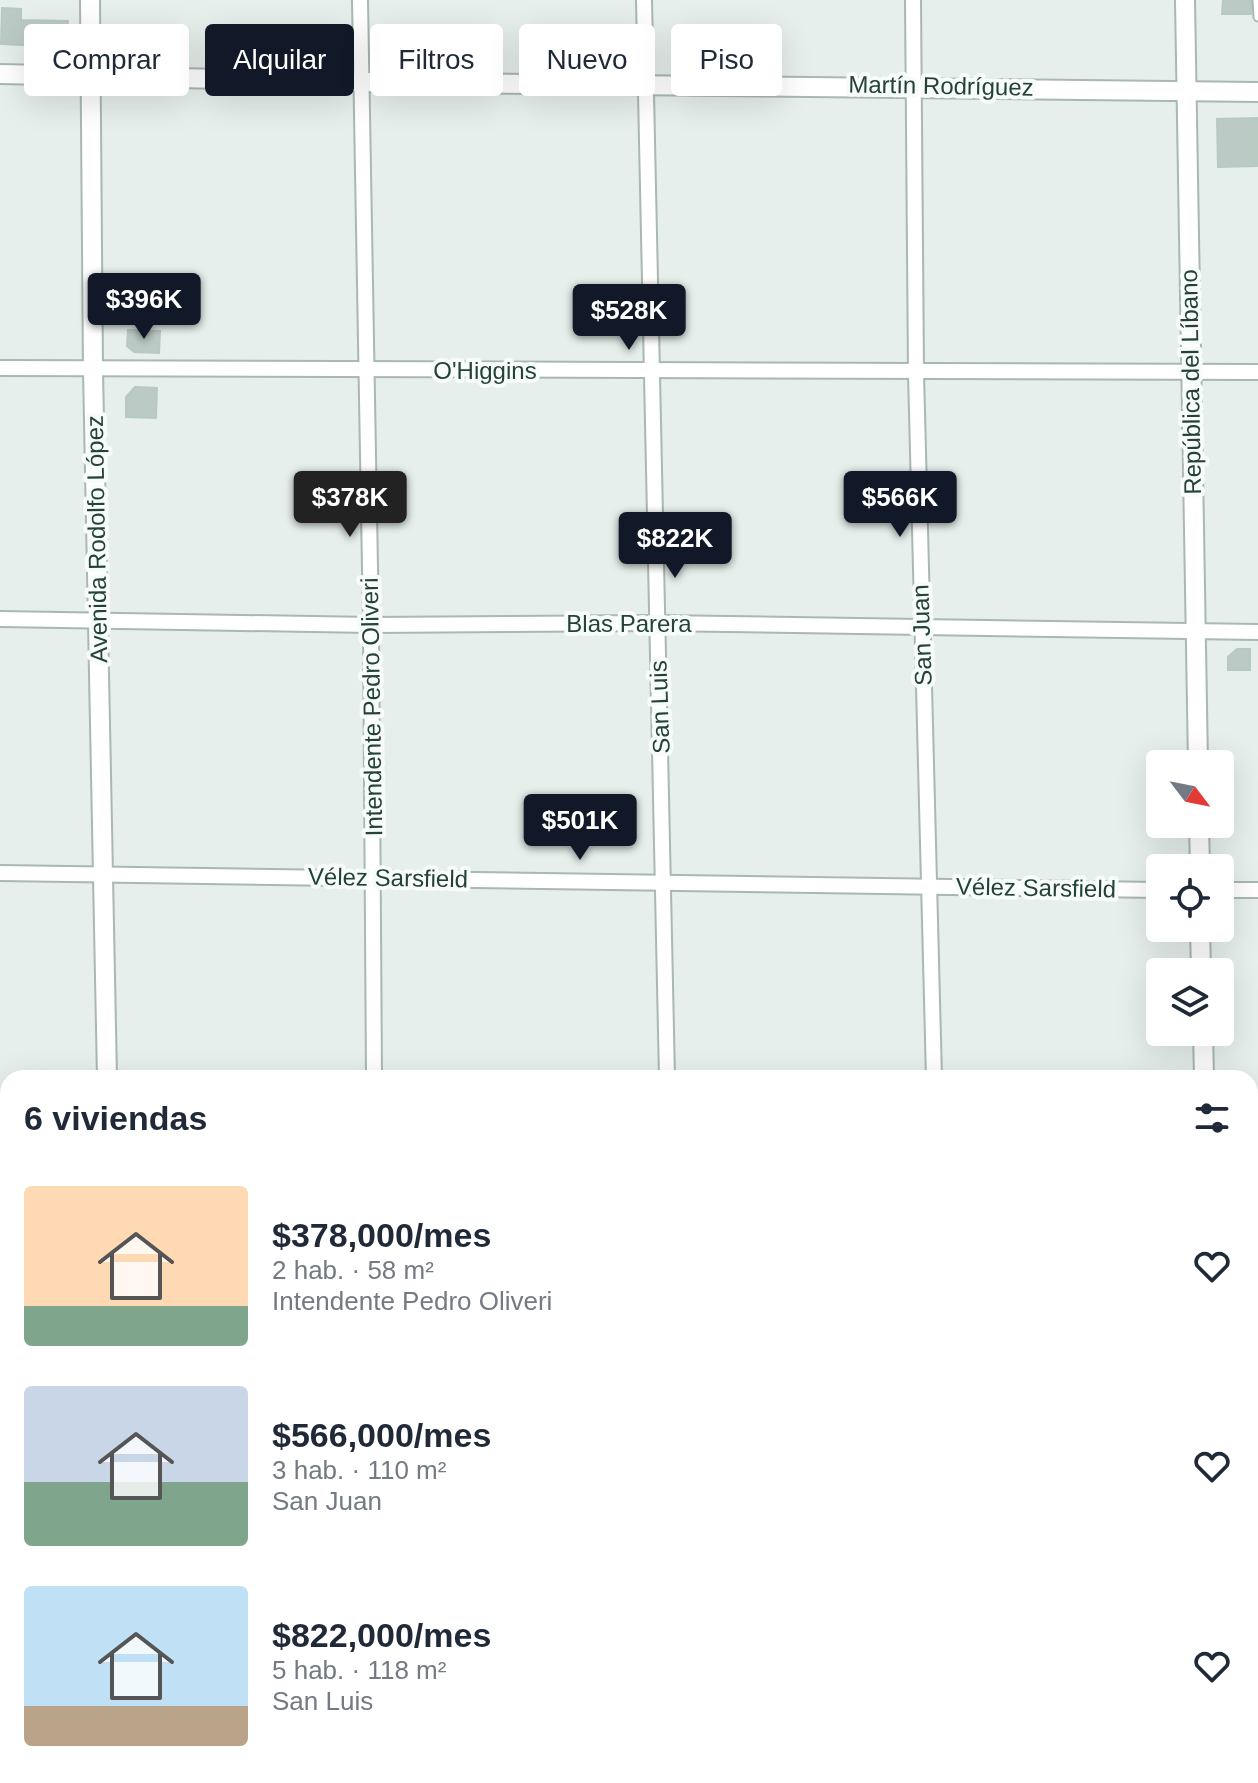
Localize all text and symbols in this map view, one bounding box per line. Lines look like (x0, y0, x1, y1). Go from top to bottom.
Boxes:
chip: Comprar (24, 24, 189, 96)
chip: Alquilar (205, 24, 354, 96)
chip: Filtros (370, 24, 503, 96)
chip: Nuevo (519, 24, 655, 96)
chip: Piso (671, 24, 782, 96)
street label: Martín Rodríguez (848, 70, 1034, 101)
street label: República del Líbano (1175, 269, 1206, 495)
pin: $396K (88, 273, 200, 341)
text: $396K (106, 284, 182, 314)
pin: $528K (573, 284, 685, 352)
text: $528K (591, 295, 667, 325)
street label: O'Higgins (433, 357, 537, 384)
street label: Avenida Rodolfo López (81, 415, 112, 663)
pin: $378K (294, 471, 406, 539)
pin: $566K (844, 471, 956, 539)
text: $378K (312, 482, 388, 512)
text: $566K (862, 482, 938, 512)
pin: $822K (619, 512, 731, 580)
text: $822K (637, 523, 713, 553)
street label: Intendente Pedro Oliveri (356, 577, 387, 837)
street label: San Juan (906, 584, 937, 686)
street label: Blas Parera (566, 610, 692, 637)
street label: San Luis (644, 660, 675, 754)
north arrow (1146, 750, 1234, 838)
map controls (1146, 750, 1234, 1046)
pin: $501K (524, 794, 636, 862)
text: $501K (542, 805, 618, 835)
button: locate (1146, 854, 1234, 942)
street label: Vélez Sarsfield (308, 863, 468, 892)
street label: Vélez Sarsfield (956, 873, 1116, 902)
button: layers (1146, 958, 1234, 1046)
icon: filters (1190, 1096, 1234, 1140)
text: 6 viviendas (24, 1099, 207, 1137)
text: $378,000/mes (272, 1216, 491, 1254)
icon: home (88, 1218, 184, 1314)
icon: heart (1190, 1244, 1234, 1288)
text: 2 hab. · 58 m² (272, 1255, 434, 1285)
text: Intendente Pedro Oliveri (272, 1286, 552, 1316)
text: $566,000/mes (272, 1416, 491, 1454)
icon: home (88, 1418, 184, 1514)
icon: heart (1190, 1444, 1234, 1488)
text: 3 hab. · 110 m² (272, 1455, 446, 1485)
text: San Juan (272, 1486, 382, 1516)
text: $822,000/mes (272, 1616, 491, 1654)
icon: home (88, 1618, 184, 1714)
icon: heart (1190, 1644, 1234, 1688)
text: 5 hab. · 118 m² (272, 1655, 446, 1685)
text: San Luis (272, 1686, 373, 1716)

